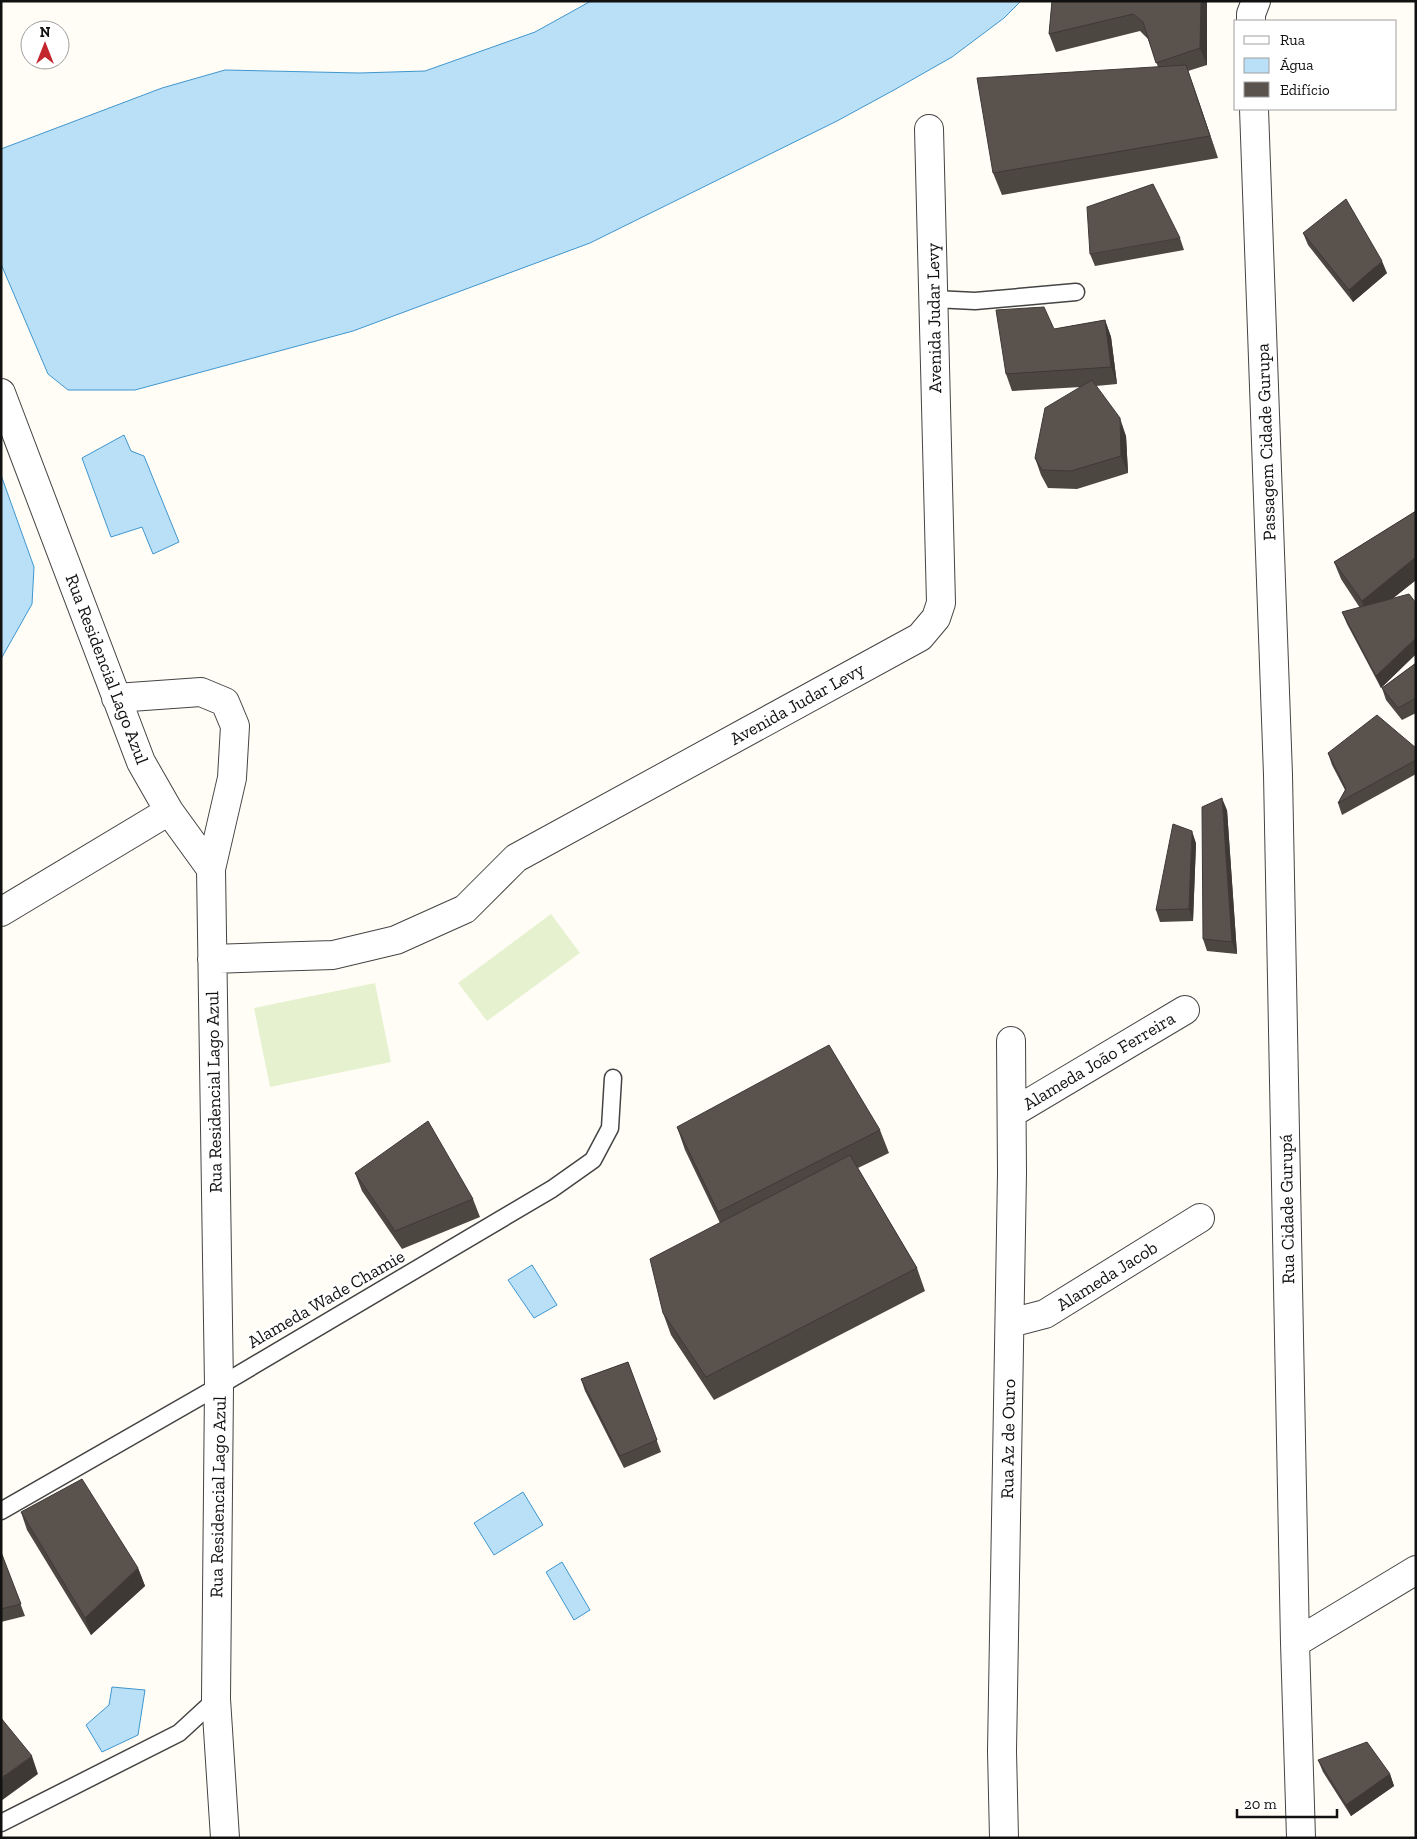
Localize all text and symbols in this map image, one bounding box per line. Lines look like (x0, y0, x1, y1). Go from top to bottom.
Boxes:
north arrow (20, 20, 70, 70)
legend (1234, 20, 1397, 110)
text: N (40, 24, 51, 41)
text: Rua (1280, 31, 1305, 49)
text: Água (1280, 56, 1313, 74)
text: Edifício (1280, 81, 1330, 99)
street label: Avenida Judar Levy (922, 242, 946, 393)
street label: Passagem Cidade Gurupa (1252, 342, 1280, 541)
street label: Rua Residencial Lago Azul (61, 571, 154, 767)
street label: Avenida Judar Levy (726, 658, 869, 750)
street label: Rua Residencial Lago Azul (201, 991, 227, 1193)
street label: Alameda João Ferreira (1019, 1007, 1179, 1115)
street label: Rua Cidade Gurupá (1275, 1133, 1299, 1284)
street label: Alameda Jacob (1052, 1236, 1162, 1316)
street label: Alameda Wade Chamie (244, 1245, 408, 1353)
street label: Rua Az de Ouro (996, 1379, 1020, 1499)
street label: Rua Residencial Lago Azul (205, 1396, 231, 1598)
scale bar (1237, 1786, 1337, 1818)
text: 20 m (1244, 1795, 1277, 1813)

